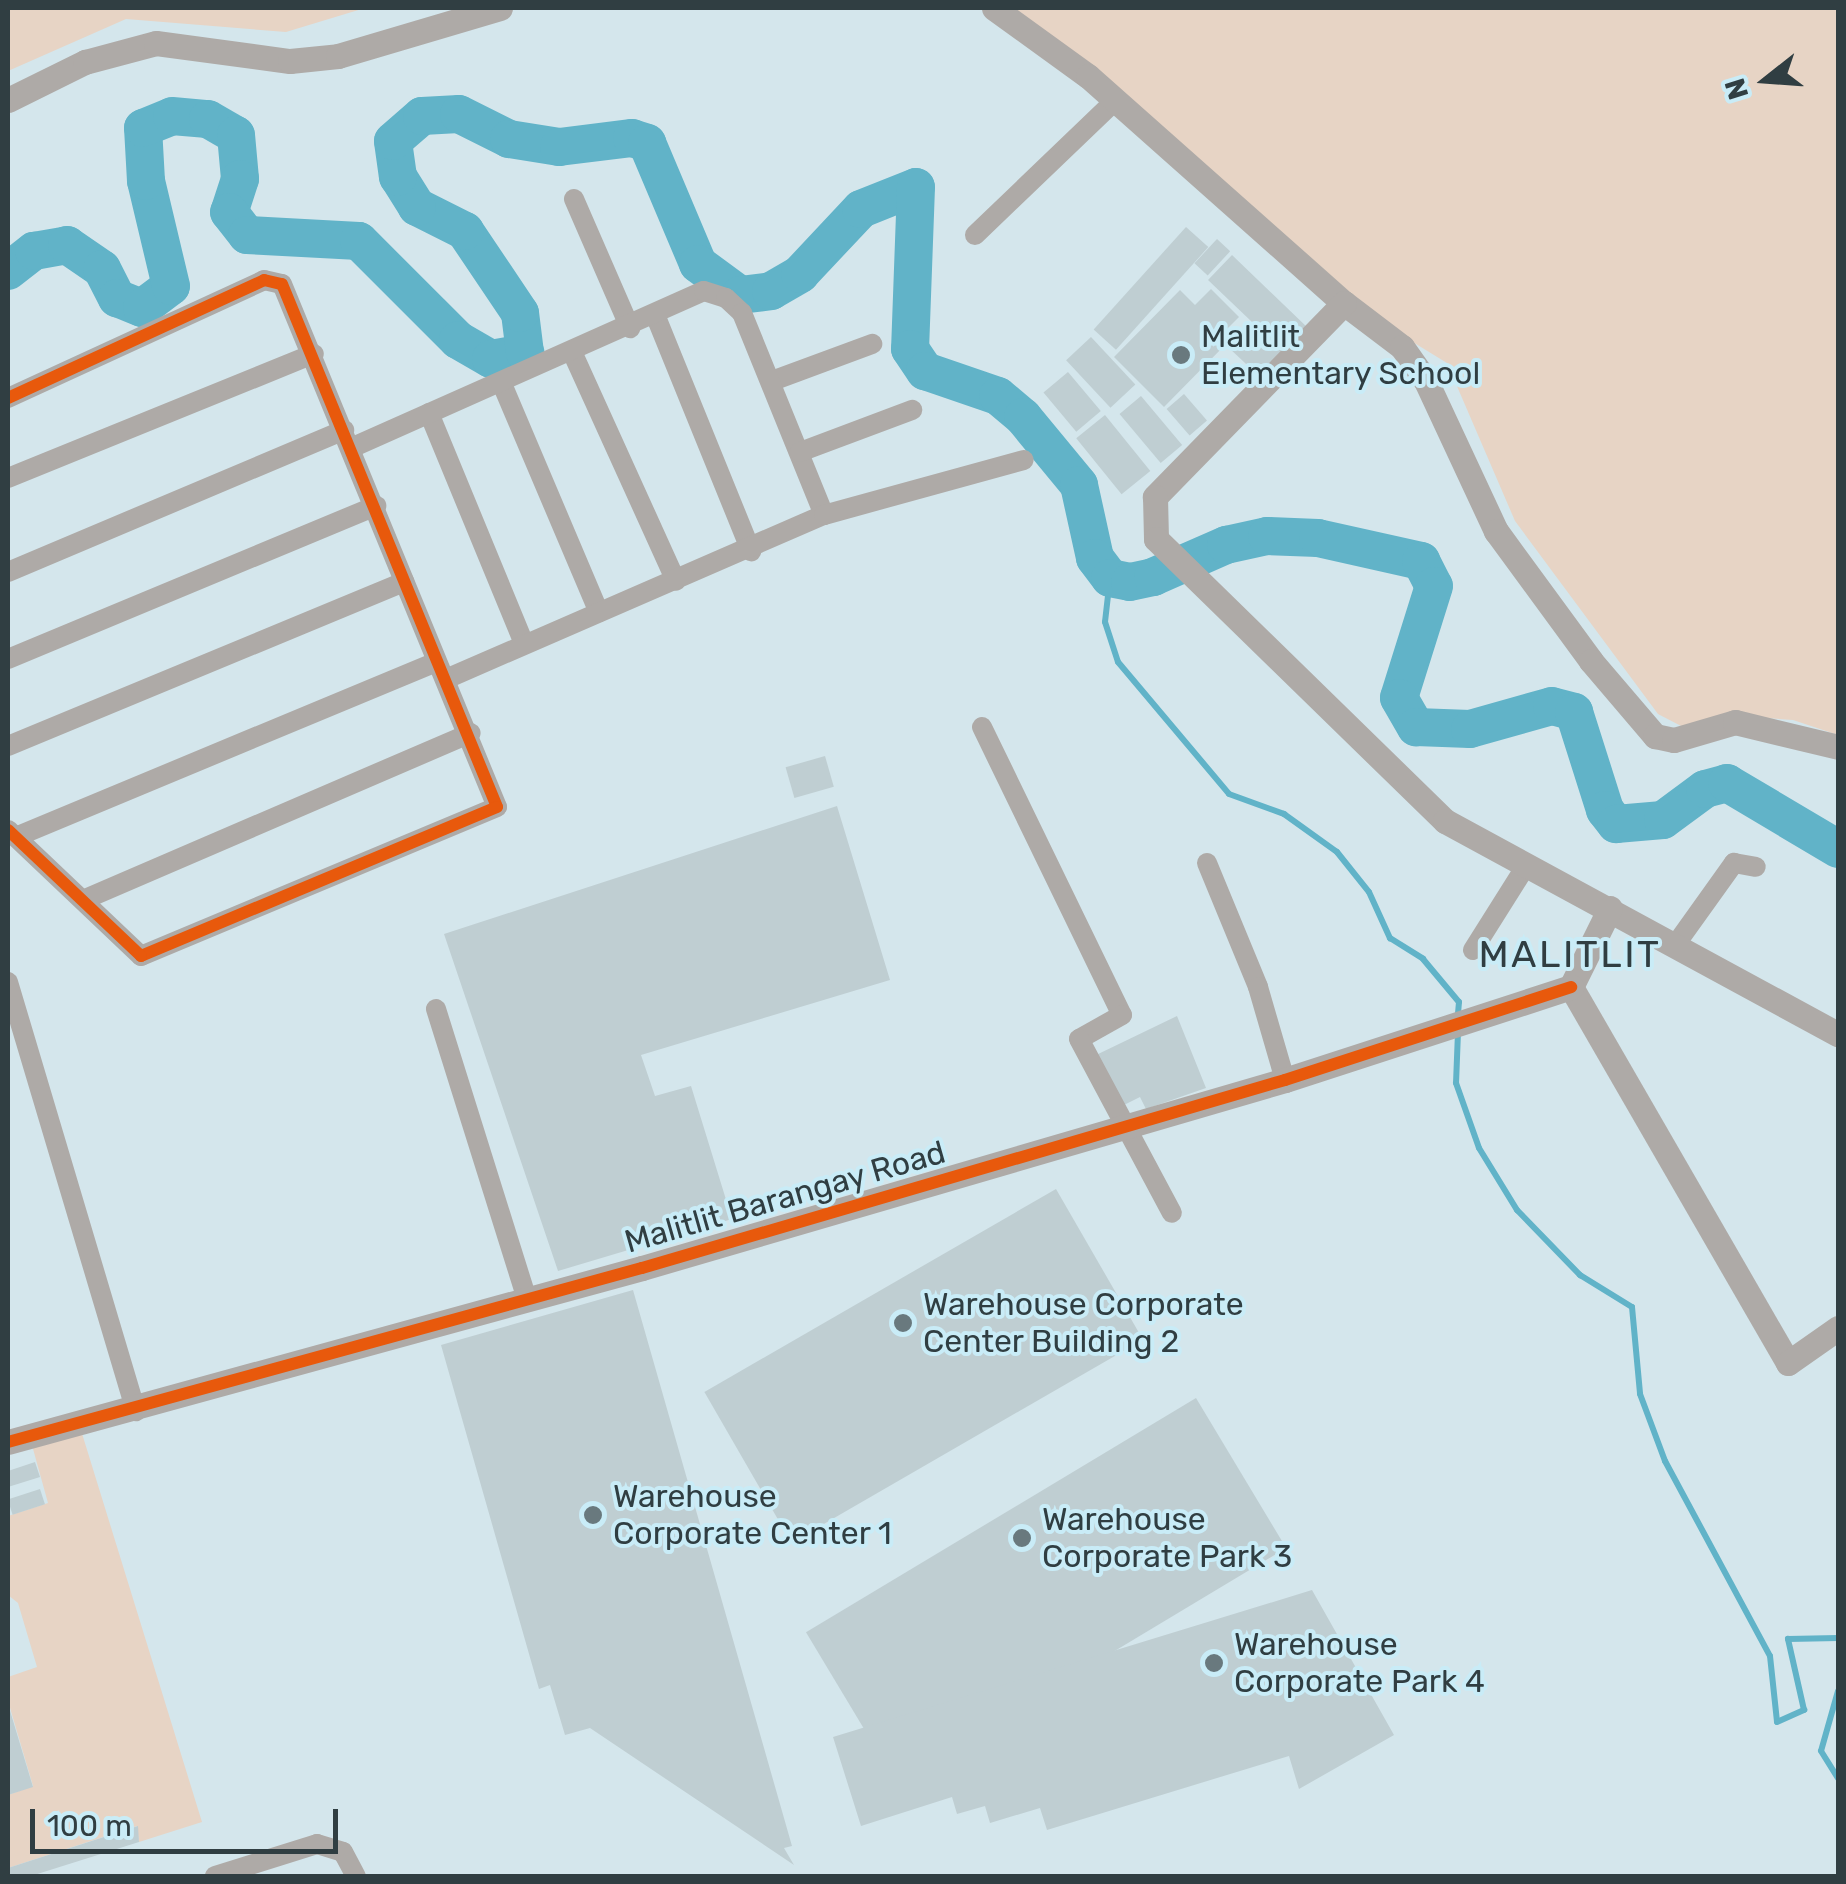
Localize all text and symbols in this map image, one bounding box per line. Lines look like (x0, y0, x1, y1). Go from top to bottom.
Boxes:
north arrow (1716, 30, 1816, 130)
text: N (1718, 74, 1756, 103)
place label: Malitlit Elementary School (1201, 318, 1481, 393)
marker: Malitlit Elementary School (1170, 344, 1192, 366)
district label: MALITLIT (1478, 932, 1662, 978)
street label: Malitlit Barangay Road (620, 1133, 950, 1261)
place label: Warehouse Corporate Center Building 2 (923, 1286, 1244, 1361)
marker: Warehouse Corporate Center Building 2 (892, 1312, 914, 1334)
place label: Warehouse Corporate Center 1 (613, 1478, 892, 1553)
place label: Warehouse Corporate Park 3 (1042, 1501, 1293, 1576)
marker: Warehouse Corporate Center 1 (582, 1504, 604, 1526)
marker: Warehouse Corporate Park 3 (1011, 1527, 1033, 1549)
place label: Warehouse Corporate Park 4 (1234, 1626, 1485, 1701)
marker: Warehouse Corporate Park 4 (1203, 1652, 1225, 1674)
scale bar (35, 1789, 342, 1851)
text: 100 m (47, 1808, 132, 1844)

